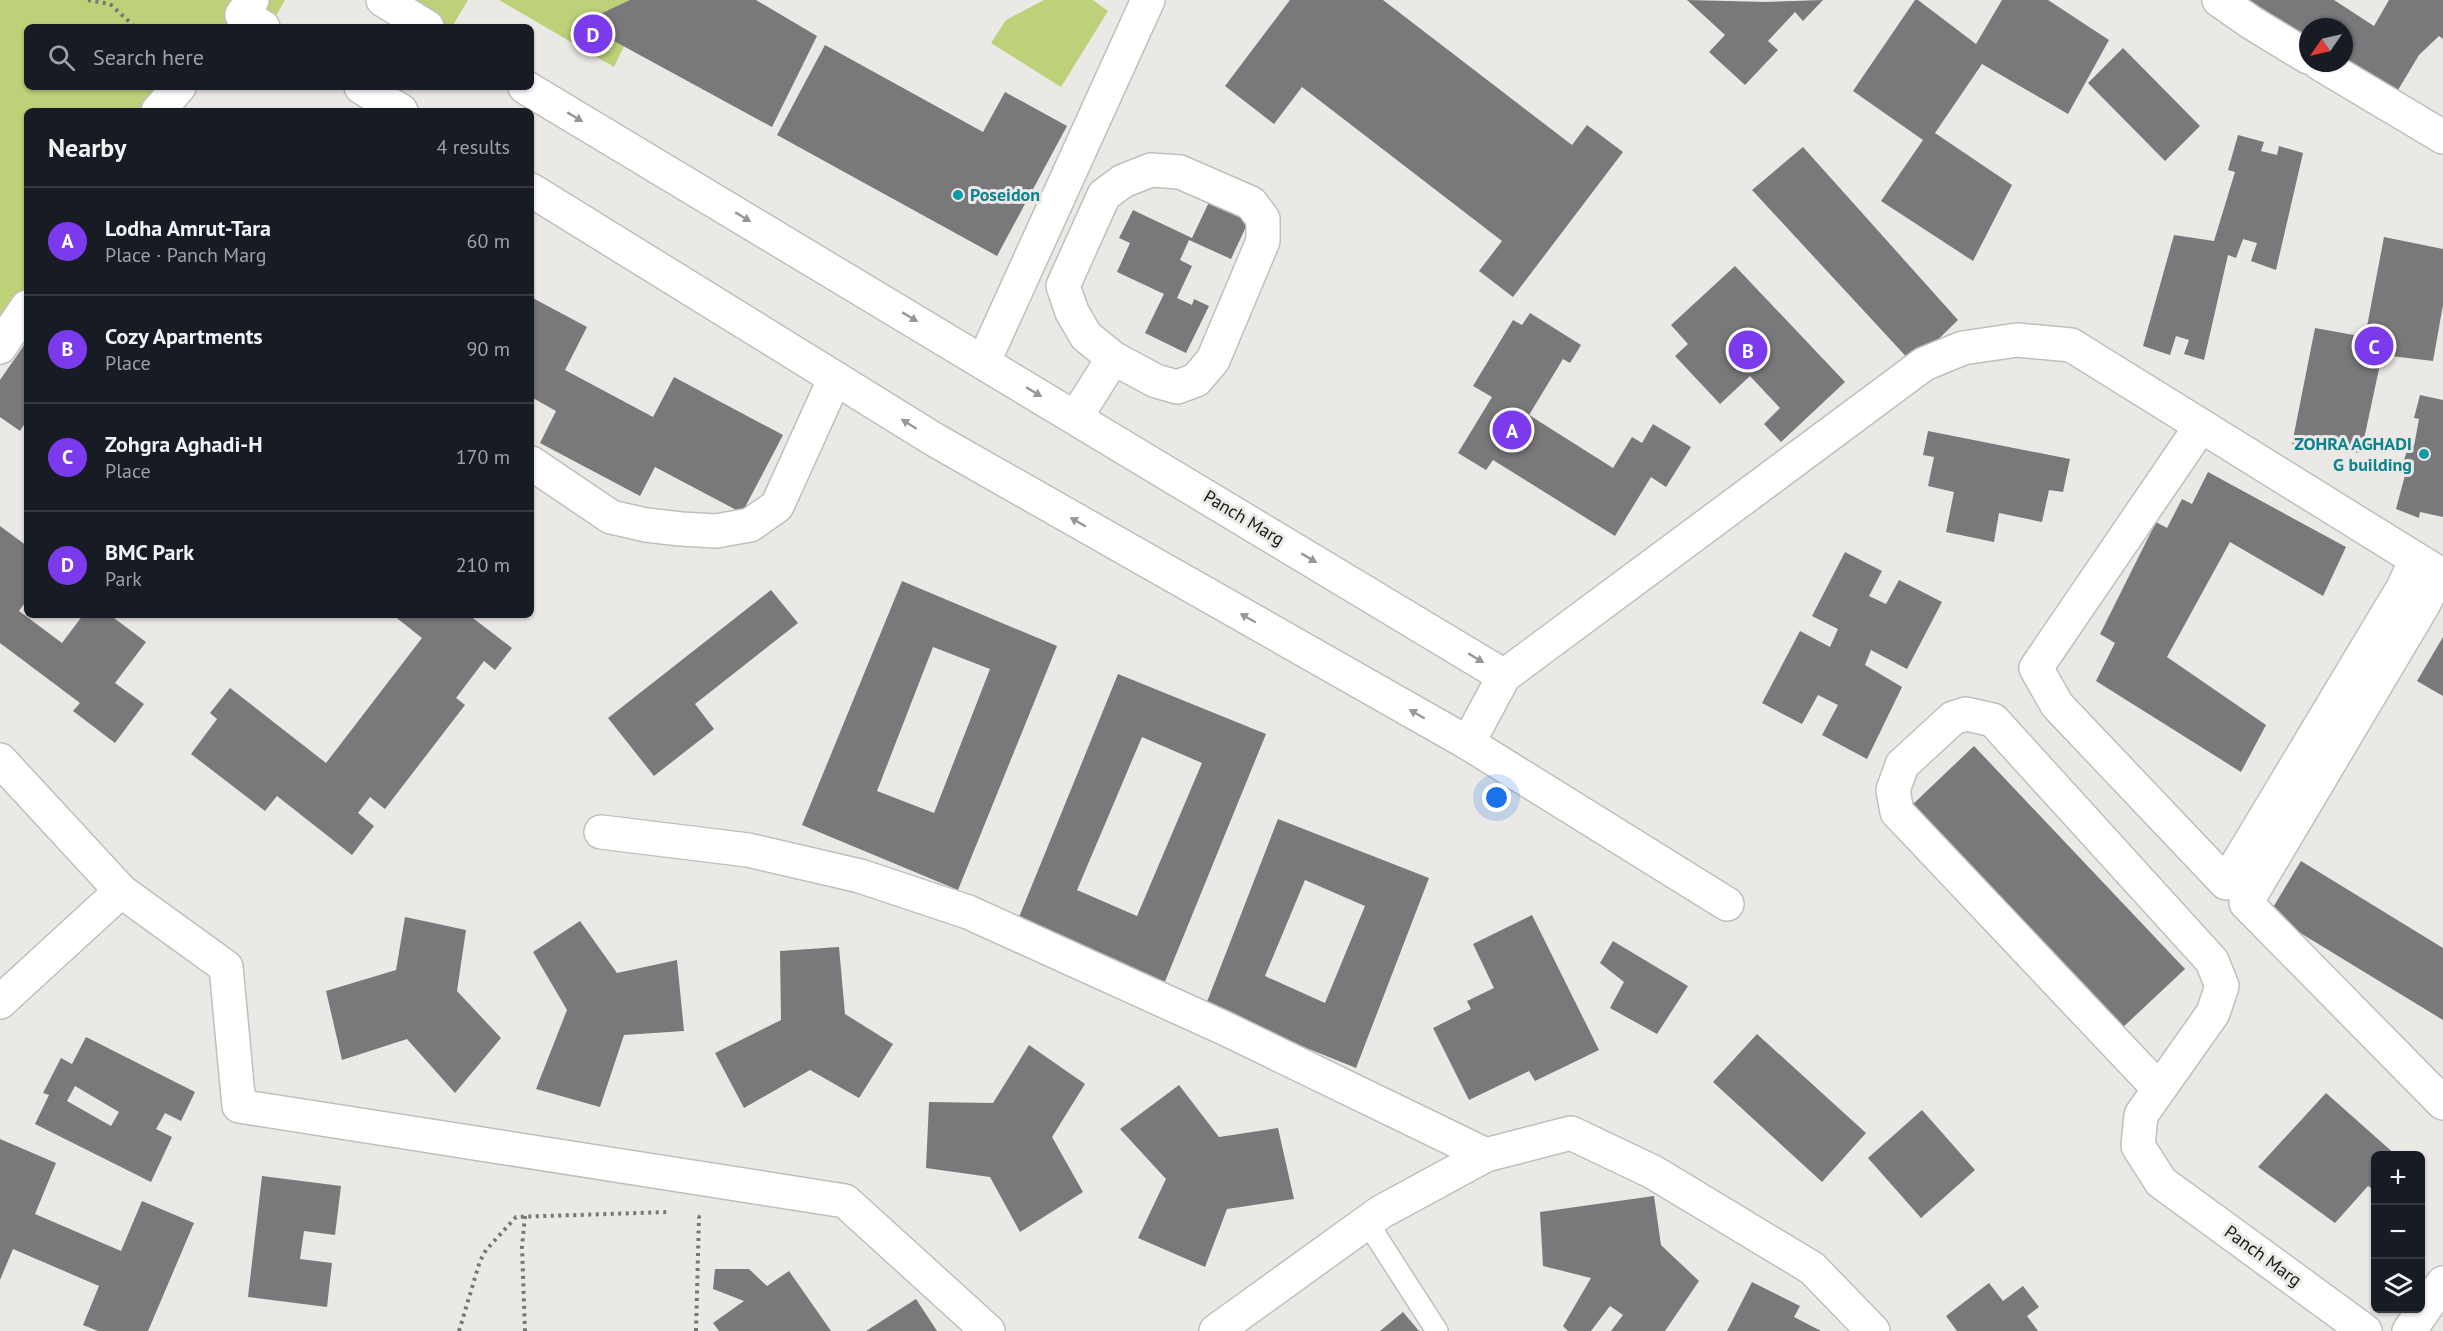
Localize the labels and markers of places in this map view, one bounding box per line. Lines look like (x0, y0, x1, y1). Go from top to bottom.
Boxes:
pin: D (574, 12, 612, 57)
place label: Poseidon (970, 183, 1040, 206)
marker: Poseidon (951, 188, 965, 202)
pin: C (2354, 324, 2394, 368)
pin: B (1728, 328, 1768, 372)
pin: A (1492, 408, 1532, 452)
place label: ZOHRA AGHADI G building (2294, 432, 2412, 476)
marker: ZOHRA AGHADI G building (2417, 447, 2431, 461)

